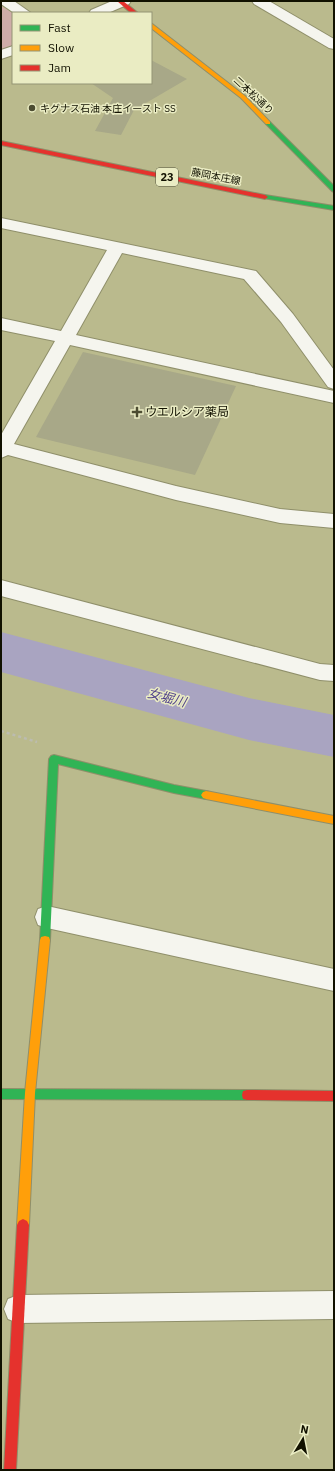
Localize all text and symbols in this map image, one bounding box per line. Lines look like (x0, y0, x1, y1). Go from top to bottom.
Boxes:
legend (12, 12, 152, 84)
text: Fast (48, 20, 71, 35)
text: Slow (48, 40, 74, 55)
text: Jam (48, 60, 71, 75)
street label: 二本松通り (231, 74, 276, 117)
place label: キグナス石油 本庄イースト SS (40, 102, 176, 115)
marker: キグナス石油 本庄イースト SS (27, 103, 37, 113)
street label: 藤岡本庄線 (190, 165, 242, 188)
road number: 23 (156, 168, 178, 186)
place label: ウエルシア薬局 (145, 404, 229, 419)
marker: ウエルシア薬局 (132, 407, 142, 417)
water label: 女堀川 (146, 684, 190, 711)
north arrow (283, 1419, 323, 1459)
text: N (300, 1422, 310, 1437)

